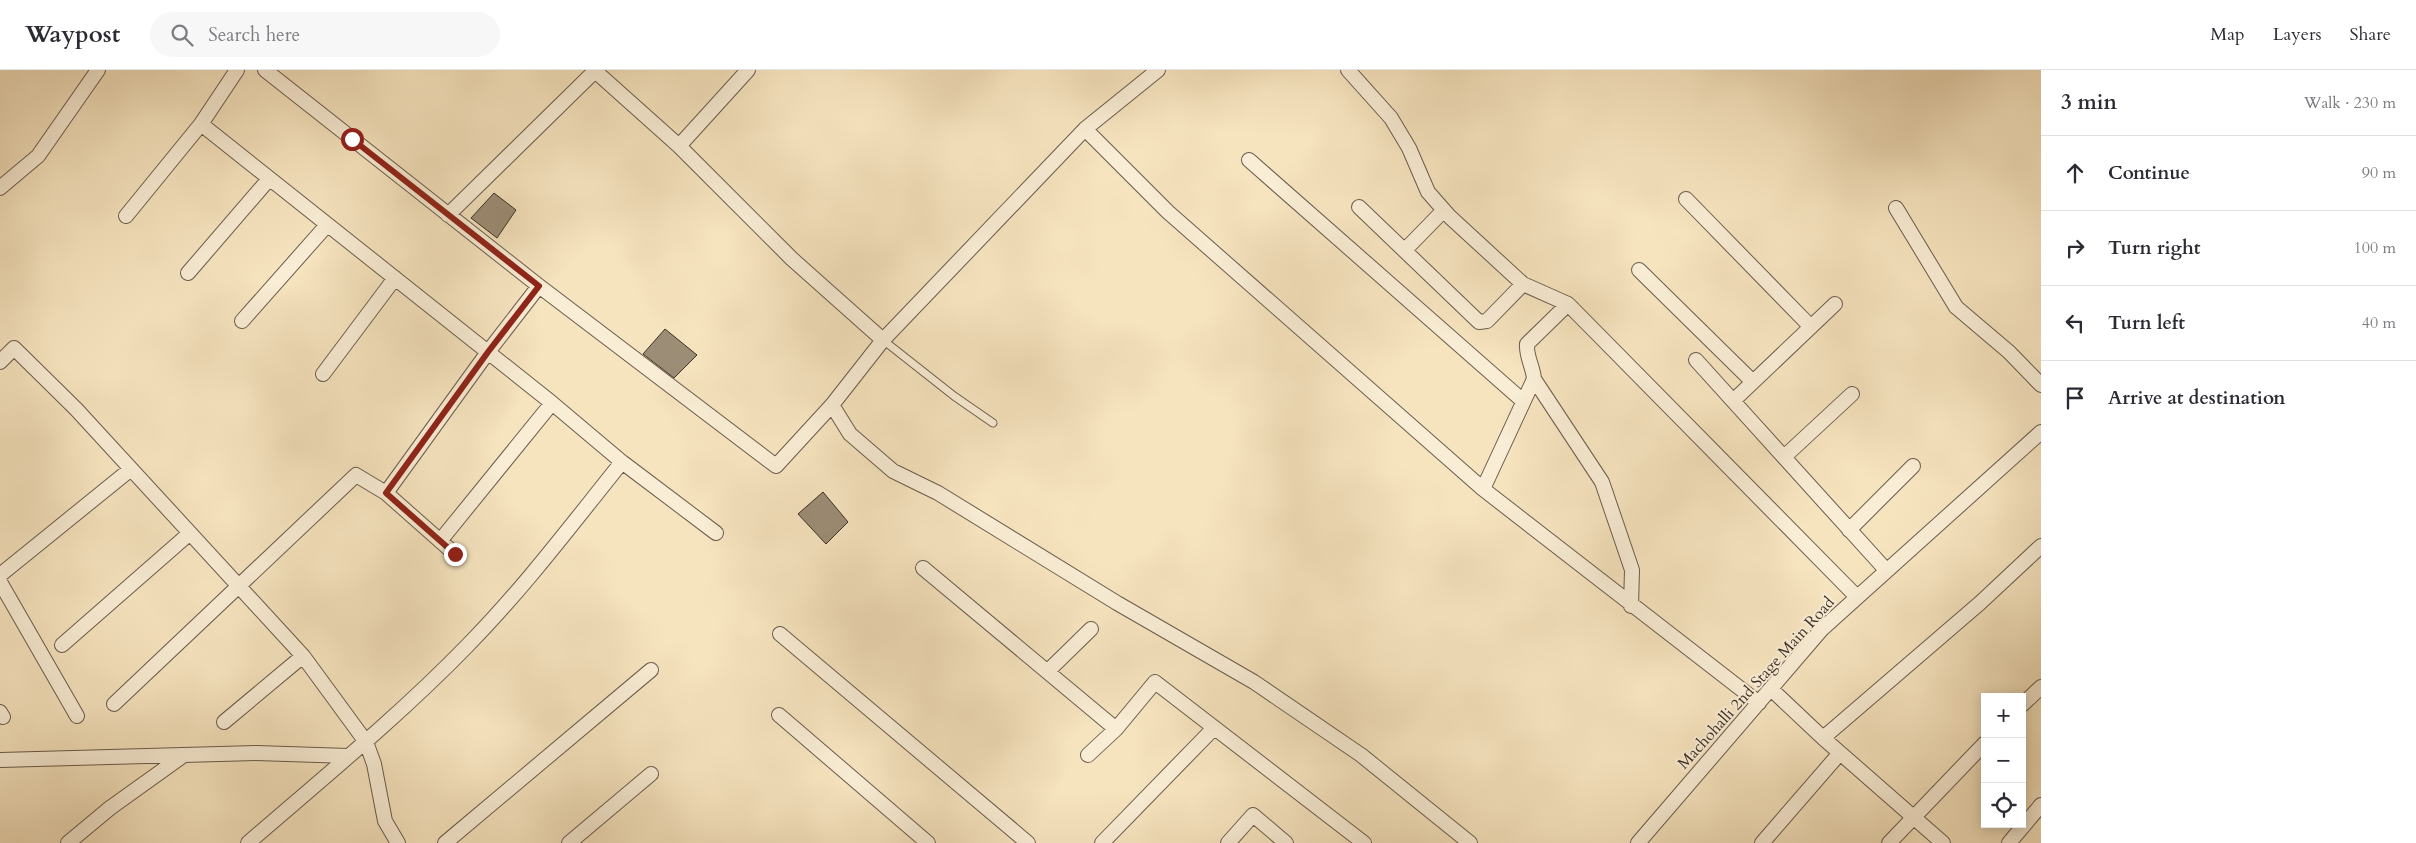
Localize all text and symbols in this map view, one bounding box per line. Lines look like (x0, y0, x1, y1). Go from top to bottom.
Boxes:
search box (150, 12, 500, 57)
text: Waypost (25, 18, 120, 51)
icon: search (168, 21, 196, 49)
text: Search here (208, 22, 300, 48)
text: Map (2210, 22, 2245, 47)
text: Layers (2273, 22, 2322, 47)
text: Share (2350, 22, 2391, 47)
text: 3 min (2061, 88, 2117, 117)
text: Walk · 230 m (2304, 92, 2396, 114)
route start (341, 128, 364, 151)
icon: ahead (2061, 159, 2089, 187)
text: Continue (2108, 160, 2190, 186)
text: 90 m (2362, 162, 2396, 184)
icon: right (2061, 234, 2089, 262)
text: Turn right (2108, 235, 2200, 261)
text: 100 m (2354, 237, 2396, 259)
icon: left (2061, 309, 2089, 337)
text: Turn left (2108, 310, 2185, 336)
text: 40 m (2362, 312, 2396, 334)
icon: arrive (2061, 384, 2089, 412)
text: Arrive at destination (2108, 385, 2285, 411)
route end (444, 543, 467, 566)
street label: Machohalli 2nd Stage Main Road (1673, 592, 1840, 774)
map controls (1981, 693, 2026, 828)
button: + (1981, 693, 2026, 738)
button: − (1981, 738, 2026, 783)
button: locate (1981, 783, 2026, 828)

